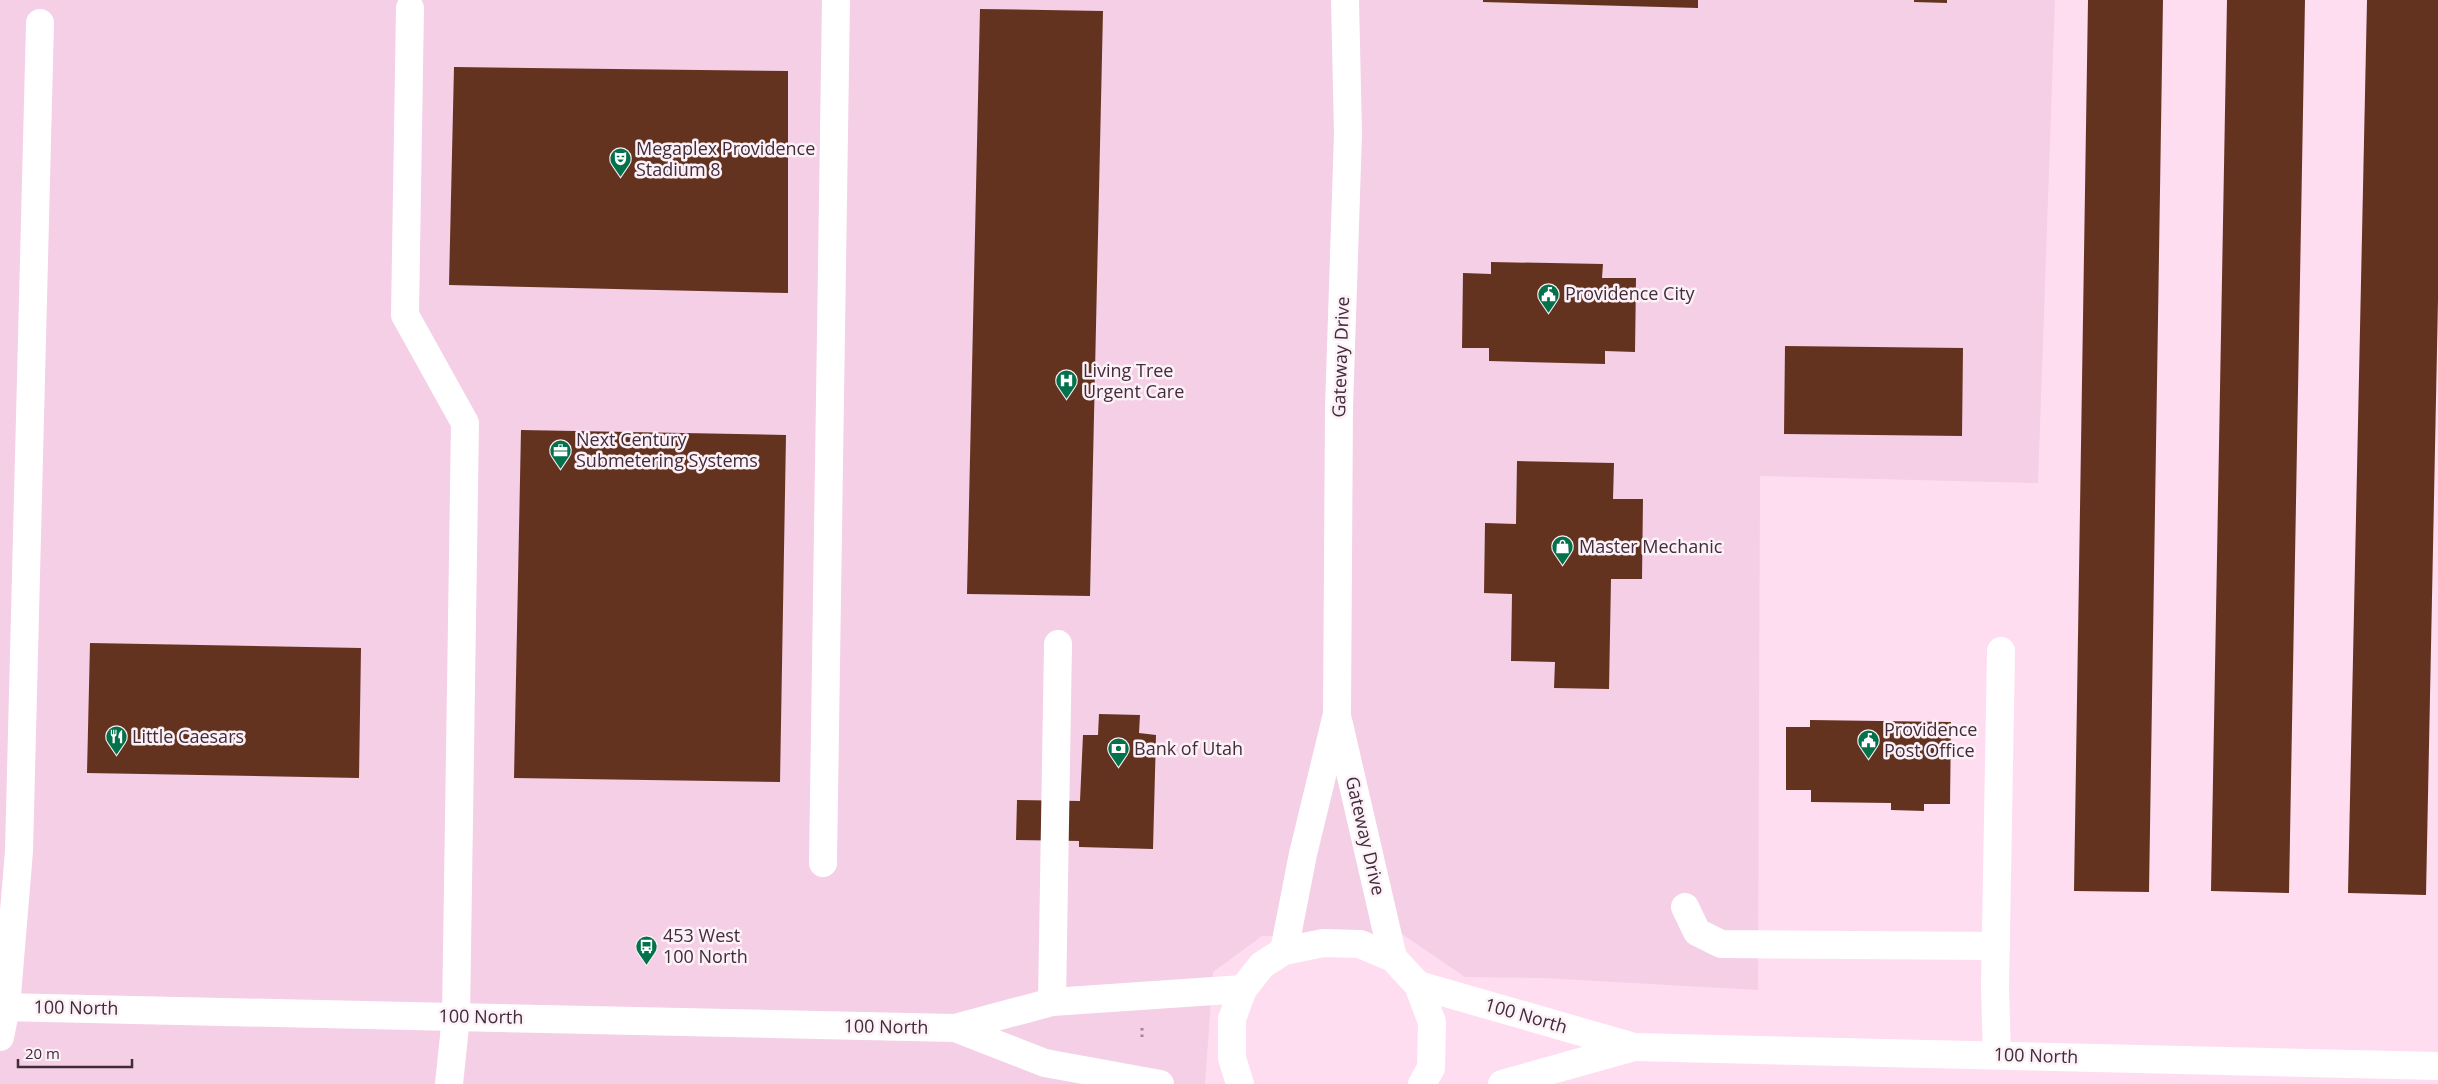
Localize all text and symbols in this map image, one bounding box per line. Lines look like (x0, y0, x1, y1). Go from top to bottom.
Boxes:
place label: Megaplex Providence Stadium 8 (636, 136, 815, 181)
theatre icon: Megaplex Providence Stadium 8 (608, 147, 632, 178)
place label: Providence City (1565, 281, 1695, 305)
public building icon: Providence City (1537, 282, 1561, 313)
street label: Gateway Drive (1326, 296, 1354, 418)
place label: Living Tree Urgent Care (1083, 358, 1184, 403)
hospital icon: Living Tree Urgent Care (1055, 369, 1079, 400)
place label: Next Century Submetering Systems (576, 427, 758, 472)
office icon: Next Century Submetering Systems (548, 438, 572, 469)
place label: Master Mechanic (1579, 534, 1723, 558)
shop icon: Master Mechanic (1551, 535, 1575, 566)
place label: Providence Post Office (1884, 717, 1977, 762)
place label: Little Caesars (132, 724, 244, 748)
restaurant icon: Little Caesars (104, 725, 128, 756)
public building icon: Providence Post Office (1856, 728, 1880, 759)
place label: Bank of Utah (1134, 736, 1243, 760)
bank icon: Bank of Utah (1106, 737, 1130, 768)
street label: Gateway Drive (1341, 774, 1391, 898)
place label: 453 West 100 North (663, 923, 748, 968)
bus stop icon: 453 West 100 North (635, 934, 659, 965)
street label: 100 North (1482, 992, 1570, 1038)
street label: 100 North (33, 994, 119, 1020)
street label: 100 North (438, 1003, 524, 1029)
street label: 100 North (843, 1013, 929, 1039)
scale bar (18, 1036, 131, 1068)
street label: 100 North (1993, 1042, 2079, 1068)
text: 20 m (25, 1043, 60, 1063)

